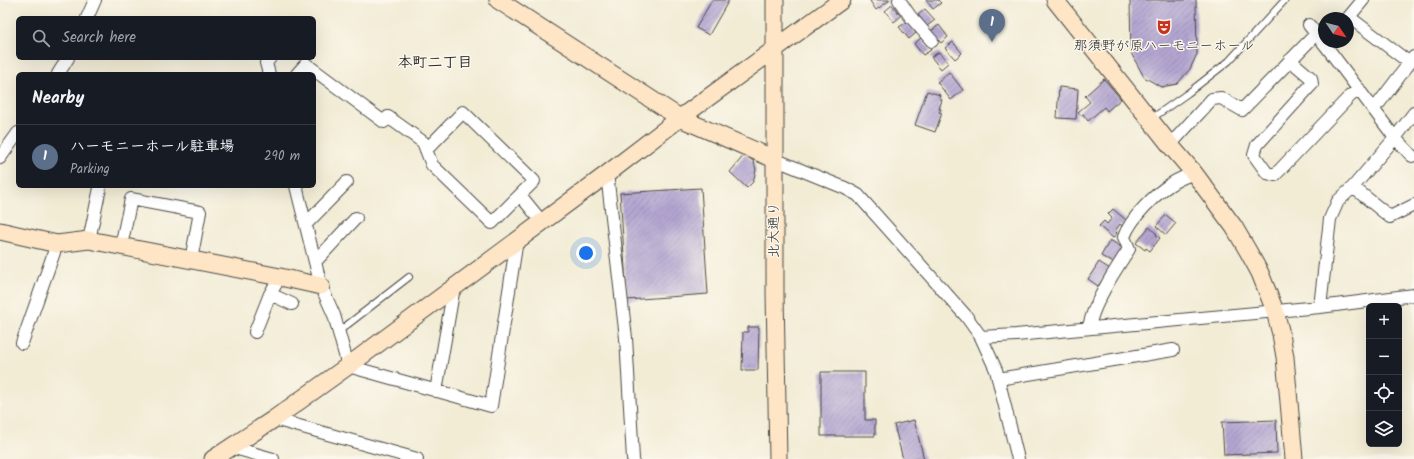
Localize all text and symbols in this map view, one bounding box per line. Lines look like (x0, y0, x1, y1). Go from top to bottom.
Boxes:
pin: 1 (979, 9, 1005, 42)
north arrow (1318, 12, 1354, 48)
search box (16, 16, 316, 60)
theatre icon: 那須野が原ハーモニーホール (1155, 18, 1173, 36)
text: Search here (62, 26, 136, 50)
icon: search (30, 27, 52, 49)
place label: 那須野が原ハーモニーホール (1074, 35, 1254, 57)
district label: 本町二丁目 (397, 51, 473, 75)
text: Nearby (32, 85, 84, 112)
text: ハーモニーホール駐車場 (70, 135, 234, 159)
text: 1 (43, 146, 47, 167)
text: 290 m (264, 146, 300, 167)
text: Parking (70, 159, 110, 180)
street label: 北大通り (763, 202, 785, 258)
your location (576, 243, 596, 263)
map controls (1366, 303, 1402, 447)
button: + (1366, 303, 1402, 339)
button: − (1366, 339, 1402, 375)
button: locate (1366, 375, 1402, 411)
button: layers (1366, 411, 1402, 447)

